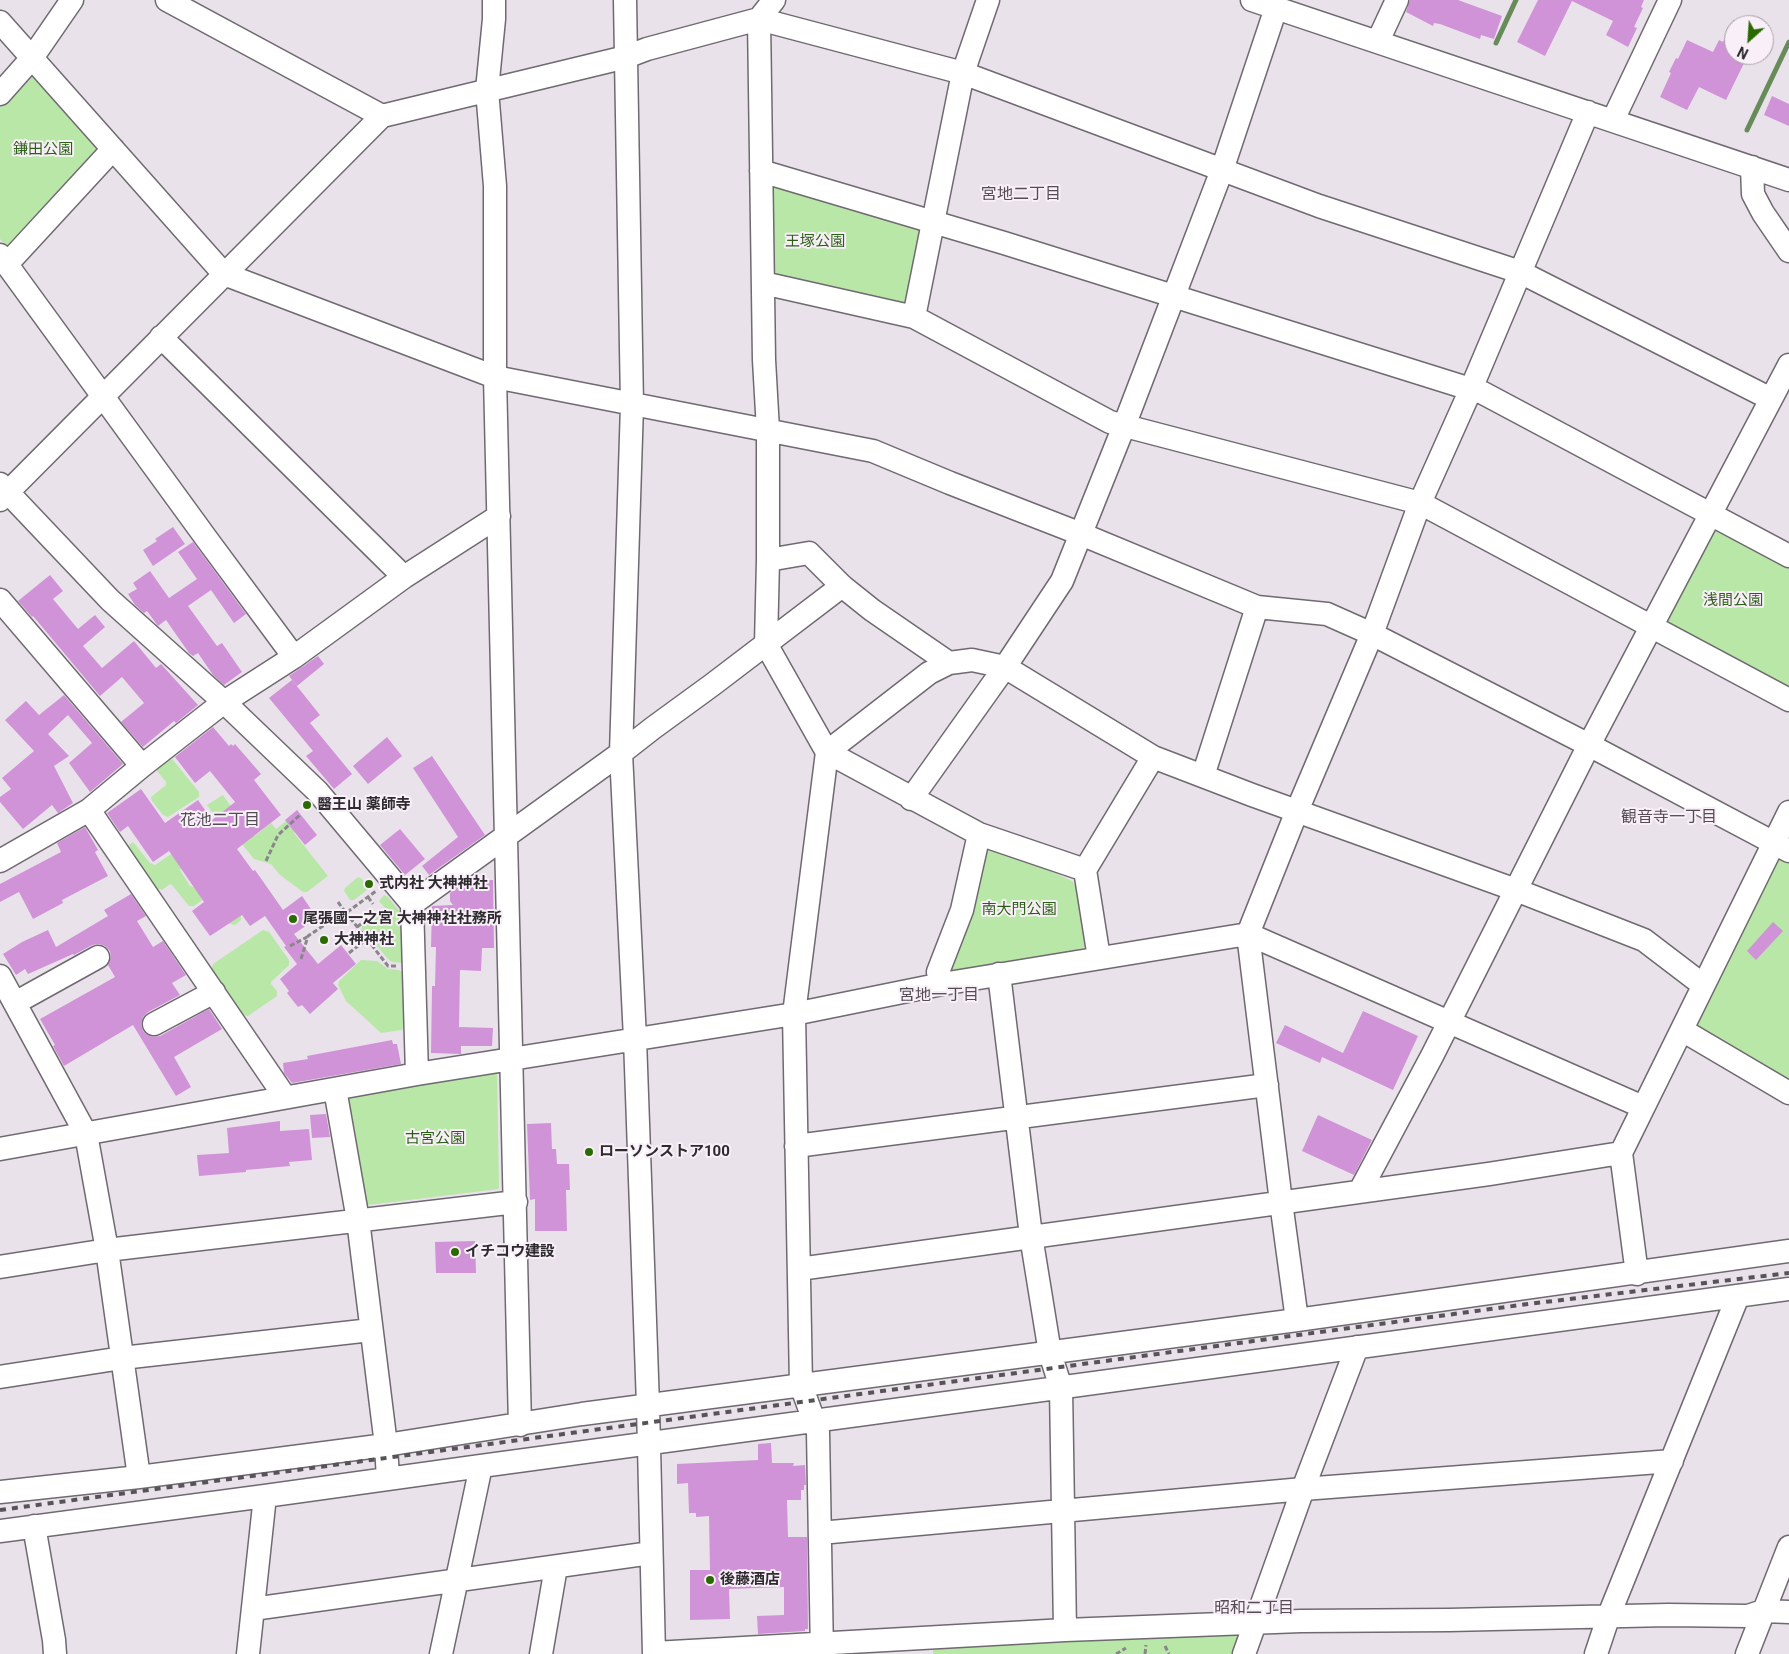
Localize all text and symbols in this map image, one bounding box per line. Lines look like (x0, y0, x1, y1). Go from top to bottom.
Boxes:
north arrow (1724, 15, 1774, 65)
text: N (1735, 43, 1751, 62)
park label: 鎌田公園 (13, 141, 73, 159)
district label: 宮地二丁目 (981, 185, 1061, 205)
park label: 王塚公園 (785, 233, 845, 251)
park label: 浅間公園 (1703, 592, 1763, 610)
place label: 醫王山 薬師寺 (317, 796, 411, 814)
marker: 醫王山 薬師寺 (301, 799, 313, 811)
district label: 観音寺一丁目 (1621, 808, 1717, 828)
district label: 花池二丁目 (180, 811, 260, 831)
place label: 式内社 大神神社 (379, 875, 488, 893)
marker: 式内社 大神神社 (363, 878, 375, 890)
park label: 南大門公園 (982, 901, 1056, 919)
place label: 尾張國一之宮 大神神社社務所 (303, 910, 502, 928)
marker: 尾張國一之宮 大神神社社務所 (287, 913, 299, 925)
place label: 大神神社 (334, 931, 394, 949)
marker: 大神神社 (318, 934, 330, 946)
district label: 宮地一丁目 (899, 986, 979, 1006)
park label: 古宮公園 (405, 1130, 465, 1148)
place label: ローソンストア100 (599, 1143, 730, 1161)
marker: ローソンストア100 (583, 1146, 595, 1158)
place label: イチコウ建設 (465, 1243, 555, 1261)
marker: イチコウ建設 (449, 1246, 461, 1258)
place label: 後藤酒店 (720, 1571, 780, 1589)
marker: 後藤酒店 (704, 1574, 716, 1586)
district label: 昭和二丁目 (1214, 1599, 1294, 1619)

